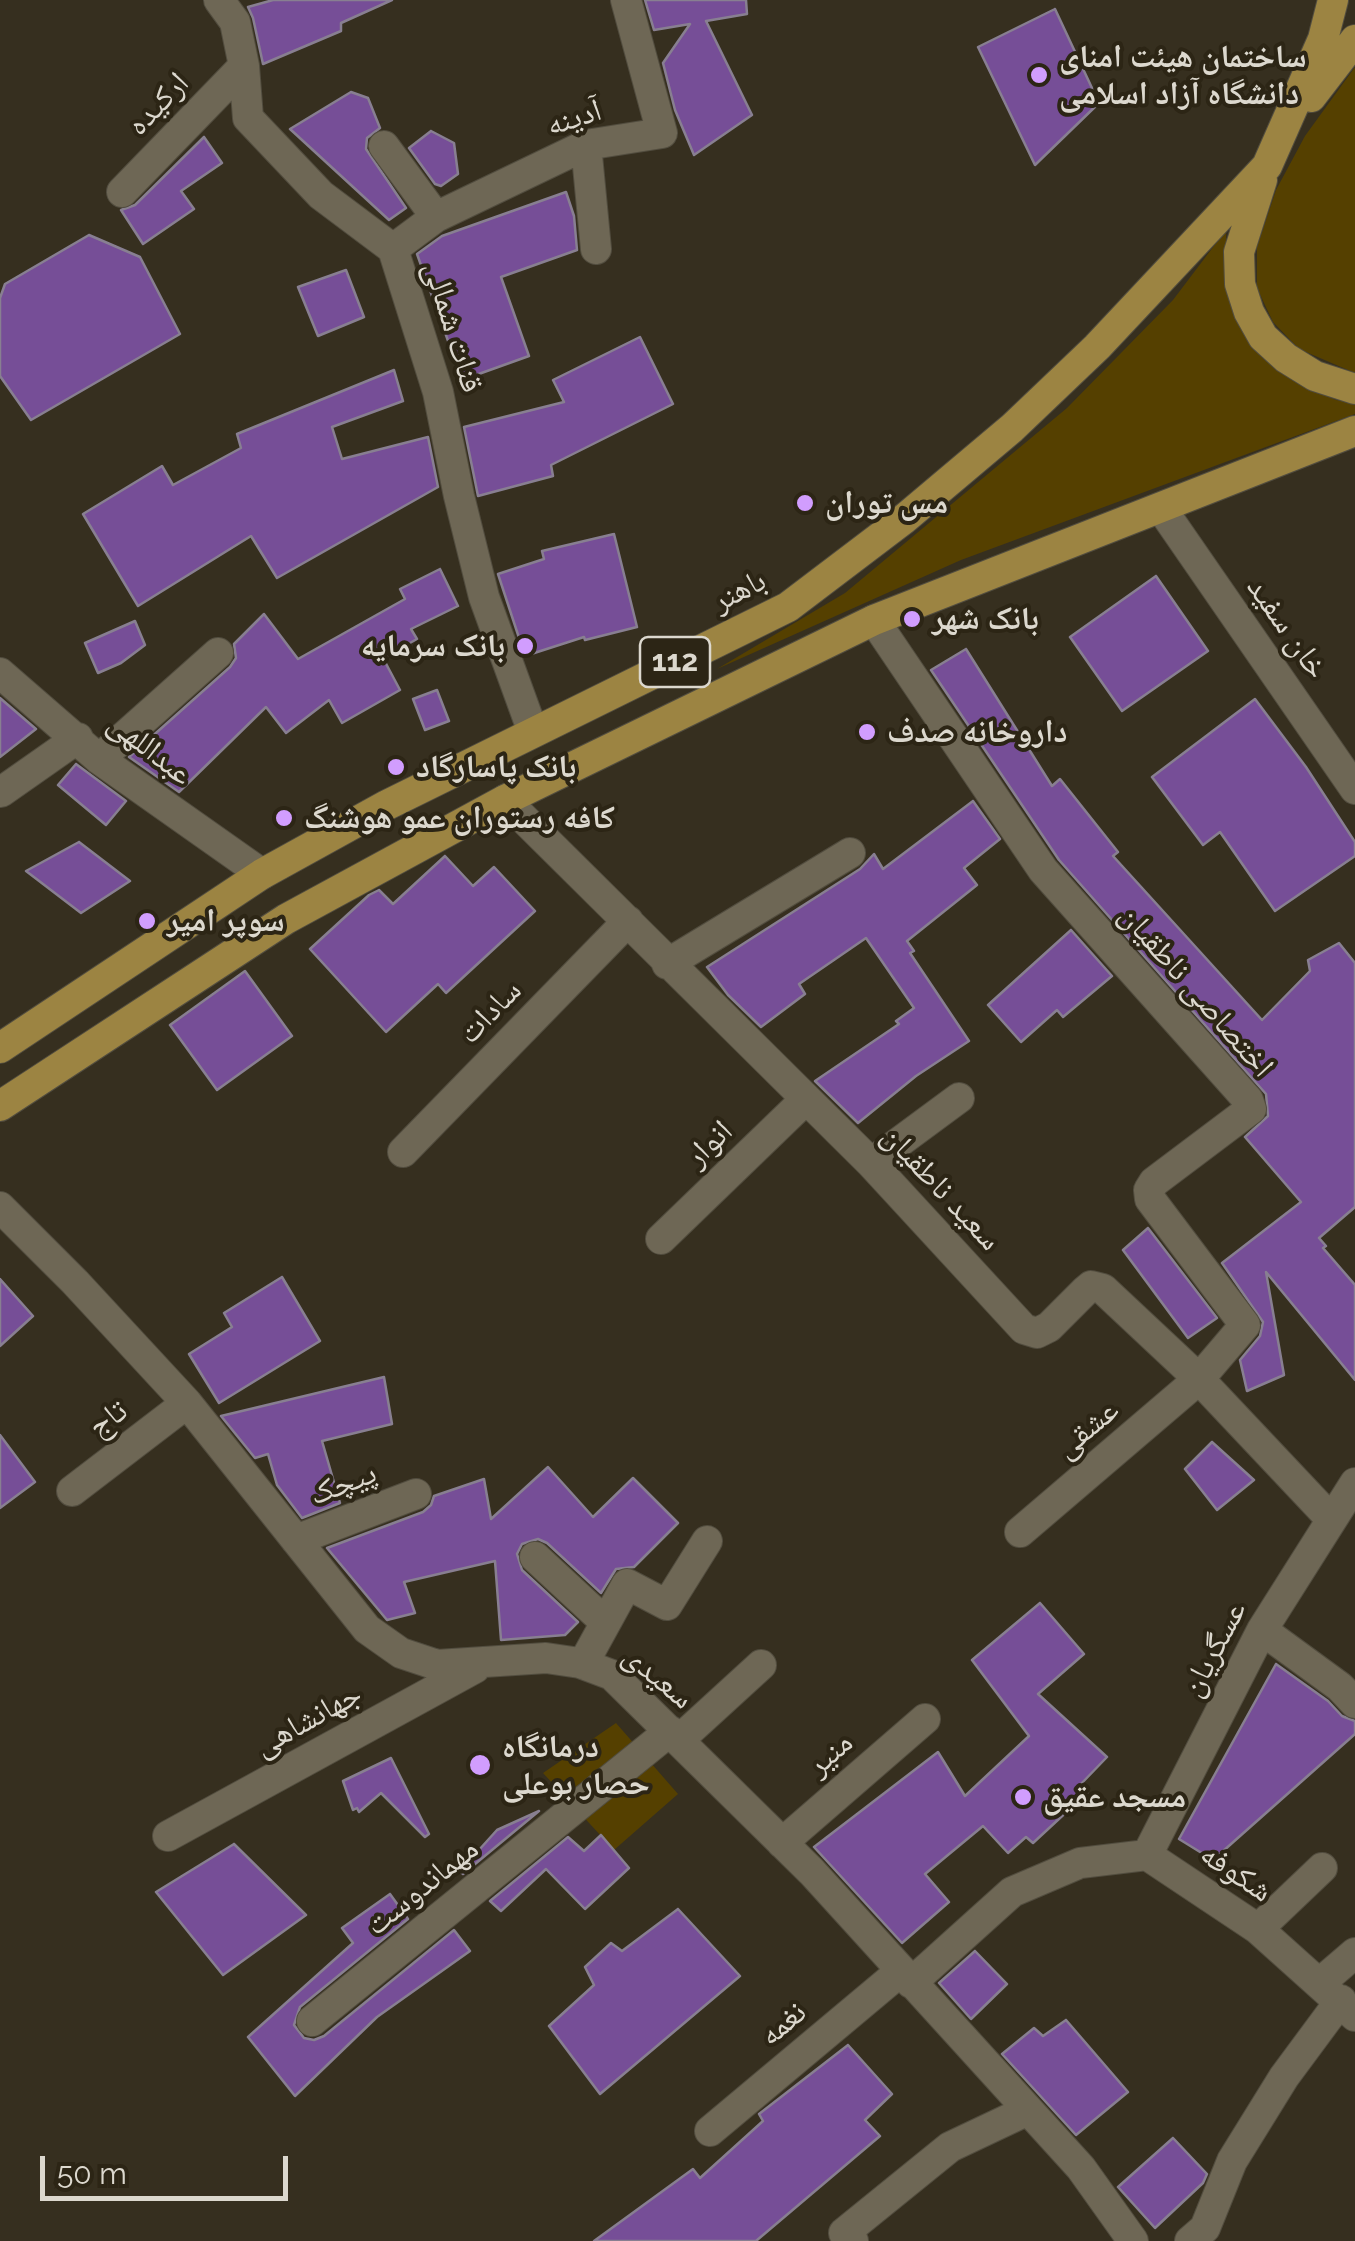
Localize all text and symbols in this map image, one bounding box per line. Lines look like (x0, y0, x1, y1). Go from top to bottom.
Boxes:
place label: ساختمان هیئت امنای دانشگاه آزاد اسلامی (1059, 38, 1307, 113)
street label: ارکیده (119, 64, 197, 144)
marker: ساختمان هیئت امنای دانشگاه آزاد اسلامی (1028, 64, 1050, 86)
street label: آدینه (542, 91, 606, 145)
street label: قنات شمالى (415, 257, 491, 397)
place label: مس توران (825, 484, 948, 522)
marker: مس توران (794, 492, 816, 514)
street label: باهنر (706, 561, 772, 621)
street label: خان سفید (1238, 570, 1336, 686)
place label: بانک شهر (932, 600, 1039, 638)
marker: بانک شهر (901, 608, 923, 630)
place label: بانک سرمایه (361, 627, 505, 665)
marker: بانک سرمایه (514, 635, 536, 657)
road number: 112 (640, 637, 710, 687)
street label: عبداللهی (100, 704, 200, 794)
place label: داروخانه صدف (887, 713, 1067, 751)
marker: داروخانه صدف (856, 721, 878, 743)
place label: بانک پاسارگاد (416, 748, 576, 786)
marker: بانک پاسارگاد (385, 756, 407, 778)
place label: کافه رستوران عمو هوشنگ (304, 799, 615, 837)
marker: کافه رستوران عمو هوشنگ (273, 807, 295, 829)
street label: اختصاصی ناطقیان (1110, 897, 1282, 1085)
place label: سوپر امیر (167, 902, 285, 940)
marker: سوپر امیر (136, 910, 158, 932)
street label: سادات (450, 972, 530, 1052)
street label: انوار (677, 1112, 741, 1176)
street label: سعید ناطقیان (873, 1117, 1009, 1259)
street label: عشقی (1047, 1391, 1127, 1467)
street label: تاج (81, 1392, 135, 1446)
street label: پیچک (304, 1454, 382, 1514)
street label: عسگریان (1173, 1595, 1255, 1703)
street label: سعیدی (615, 1636, 701, 1718)
street label: جهانشاهی (248, 1675, 368, 1765)
street label: منیر (799, 1724, 861, 1784)
place label: درمانگاه حصار بوعلی (502, 1728, 650, 1803)
marker: درمانگاه حصار بوعلی (467, 1752, 493, 1778)
place label: مسجد عقیق (1043, 1778, 1186, 1816)
marker: مسجد عقیق (1012, 1786, 1034, 1808)
street label: مهماندوست (358, 1830, 486, 1944)
street label: شکوفه (1193, 1835, 1279, 1911)
street label: نغمه (752, 1993, 814, 2055)
scale bar (45, 2136, 292, 2198)
text: 50 m (57, 2156, 127, 2191)

